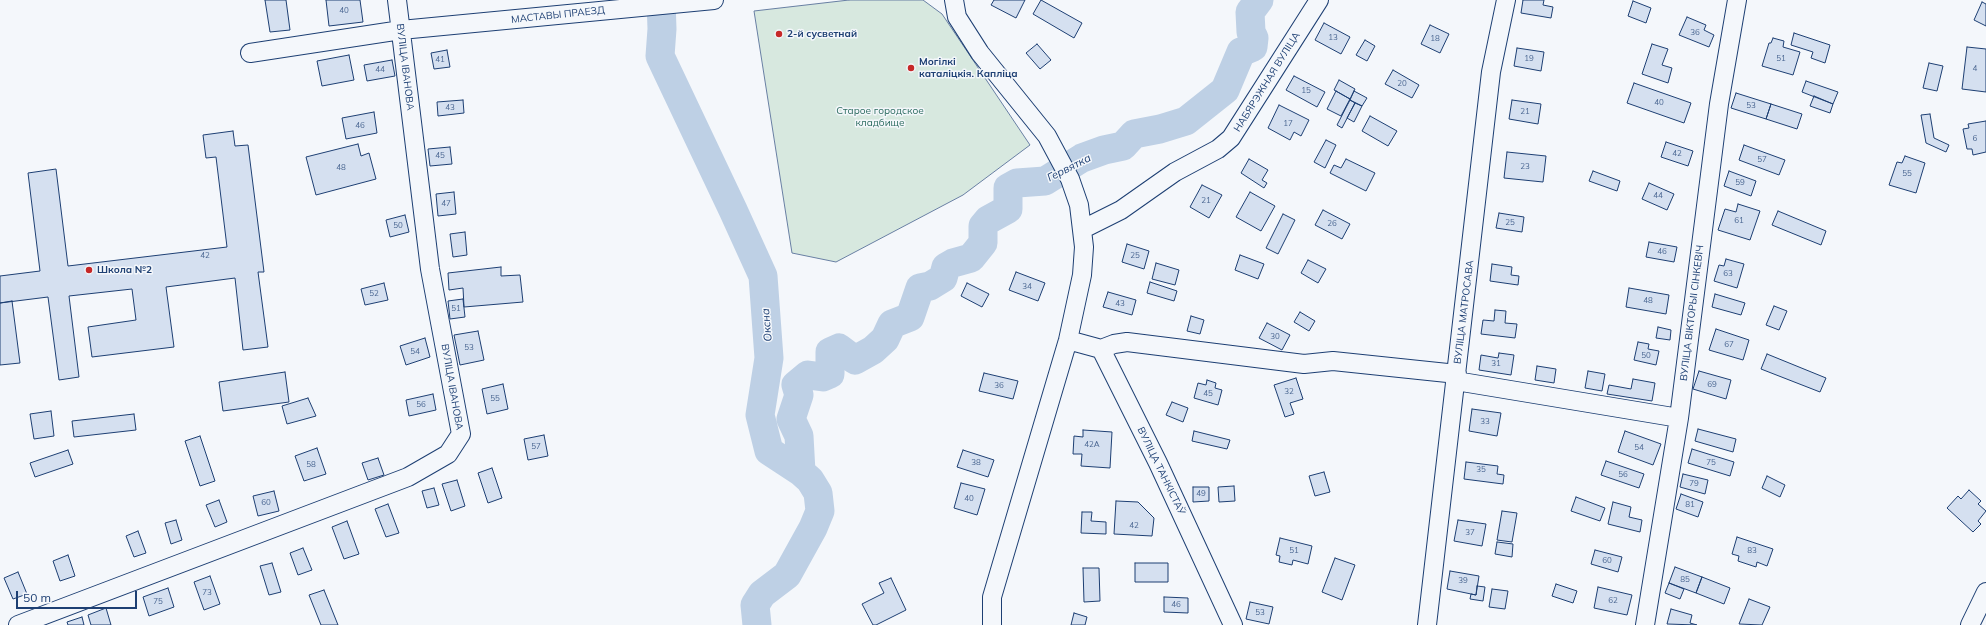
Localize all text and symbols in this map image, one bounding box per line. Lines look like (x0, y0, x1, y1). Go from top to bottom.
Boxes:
street label: МАСТАВЫ ПРАЕЗД (510, 4, 606, 26)
house number: 40 (339, 6, 349, 16)
street label: ВУЛІЦА ІВАНОВА (394, 23, 416, 111)
place label: 2-й сусветнай (787, 28, 857, 40)
house number: 36 (1690, 28, 1700, 38)
marker: 2-й сусветнай (774, 29, 784, 39)
street label: НАБЯРЭЖНАЯ ВУЛІЦА (1231, 30, 1303, 134)
house number: 13 (1328, 33, 1338, 43)
house number: 18 (1430, 34, 1440, 44)
house number: 19 (1524, 54, 1534, 64)
house number: 51 (1776, 54, 1786, 64)
house number: 41 (435, 55, 445, 65)
place label: Могілкі каталіцкія. Капліца (919, 56, 1018, 80)
marker: Могілкі каталіцкія. Капліца (906, 63, 916, 73)
house number: 4 (1973, 64, 1977, 74)
house number: 44 (375, 65, 385, 75)
house number: 20 (1397, 79, 1407, 89)
house number: 15 (1301, 86, 1311, 96)
house number: 40 (1654, 98, 1664, 108)
house number: 53 (1746, 101, 1756, 111)
house number: 43 (445, 103, 455, 113)
park label: Старое городское кладбище (836, 105, 924, 128)
house number: 21 (1520, 107, 1530, 117)
house number: 17 (1283, 119, 1293, 129)
house number: 46 (355, 121, 365, 131)
house number: 6 (1973, 134, 1977, 144)
house number: 42 (1672, 149, 1682, 159)
house number: 45 (435, 151, 445, 161)
water label: Гервятка (1045, 151, 1093, 185)
house number: 57 (1757, 155, 1767, 165)
house number: 23 (1520, 162, 1530, 172)
house number: 48 (336, 163, 346, 173)
house number: 55 (1902, 169, 1912, 179)
house number: 59 (1735, 178, 1745, 188)
house number: 44 (1653, 191, 1663, 201)
house number: 21 (1201, 196, 1211, 206)
house number: 47 (441, 199, 451, 209)
house number: 61 (1734, 216, 1744, 226)
house number: 25 (1505, 218, 1515, 228)
house number: 26 (1327, 219, 1337, 229)
house number: 50 (393, 221, 403, 231)
street label: ВУЛІЦА ВІКТОРЫІ СІНКЕВІЧ (1678, 244, 1706, 382)
house number: 46 (1657, 247, 1667, 257)
house number: 42 (200, 251, 210, 261)
house number: 25 (1130, 251, 1140, 261)
street label: ВУЛІЦА МАТРОСАВА (1452, 259, 1476, 365)
place label: Школа №2 (97, 264, 152, 276)
marker: Школа №2 (84, 265, 94, 275)
house number: 63 (1723, 269, 1733, 279)
house number: 34 (1022, 282, 1032, 292)
house number: 52 (369, 289, 379, 299)
house number: 48 (1643, 296, 1653, 306)
house number: 43 (1115, 299, 1125, 309)
house number: 51 (451, 304, 461, 314)
water label: Оксна (759, 308, 775, 342)
house number: 30 (1270, 332, 1280, 342)
house number: 67 (1724, 340, 1734, 350)
street label: ВУЛІЦА ІВАНОВА (439, 343, 465, 431)
house number: 53 (464, 343, 474, 353)
house number: 54 (410, 347, 420, 357)
house number: 50 (1641, 351, 1651, 361)
house number: 31 (1491, 359, 1501, 369)
house number: 69 (1707, 380, 1717, 390)
house number: 36 (994, 381, 1004, 391)
house number: 32 (1284, 387, 1294, 397)
house number: 45 (1203, 389, 1213, 399)
house number: 55 (490, 394, 500, 404)
house number: 56 (416, 400, 426, 410)
house number: 33 (1480, 417, 1490, 427)
street label: ВУЛІЦА ТАНКІСТАЎ (1135, 425, 1187, 517)
house number: 42А (1084, 440, 1100, 450)
house number: 57 (531, 442, 541, 452)
house number: 54 (1634, 443, 1644, 453)
house number: 38 (971, 458, 981, 468)
house number: 75 (1706, 458, 1716, 468)
house number: 58 (306, 460, 316, 470)
house number: 35 (1476, 465, 1486, 475)
house number: 56 (1618, 470, 1628, 480)
house number: 79 (1689, 479, 1699, 489)
house number: 49 (1196, 489, 1206, 499)
house number: 40 (964, 494, 974, 504)
house number: 60 (261, 498, 271, 508)
house number: 81 (1685, 500, 1695, 510)
house number: 42 (1129, 521, 1139, 531)
house number: 37 (1465, 528, 1475, 538)
house number: 51 (1289, 546, 1299, 556)
house number: 83 (1747, 546, 1757, 556)
house number: 60 (1602, 556, 1612, 566)
house number: 85 (1680, 575, 1690, 585)
house number: 39 (1458, 576, 1468, 586)
scale bar (18, 583, 139, 609)
house number: 73 (202, 588, 212, 598)
text: 50 m (23, 590, 51, 605)
house number: 62 (1608, 596, 1618, 606)
house number: 75 (153, 597, 163, 607)
house number: 46 (1171, 600, 1181, 610)
house number: 53 (1255, 608, 1265, 618)

